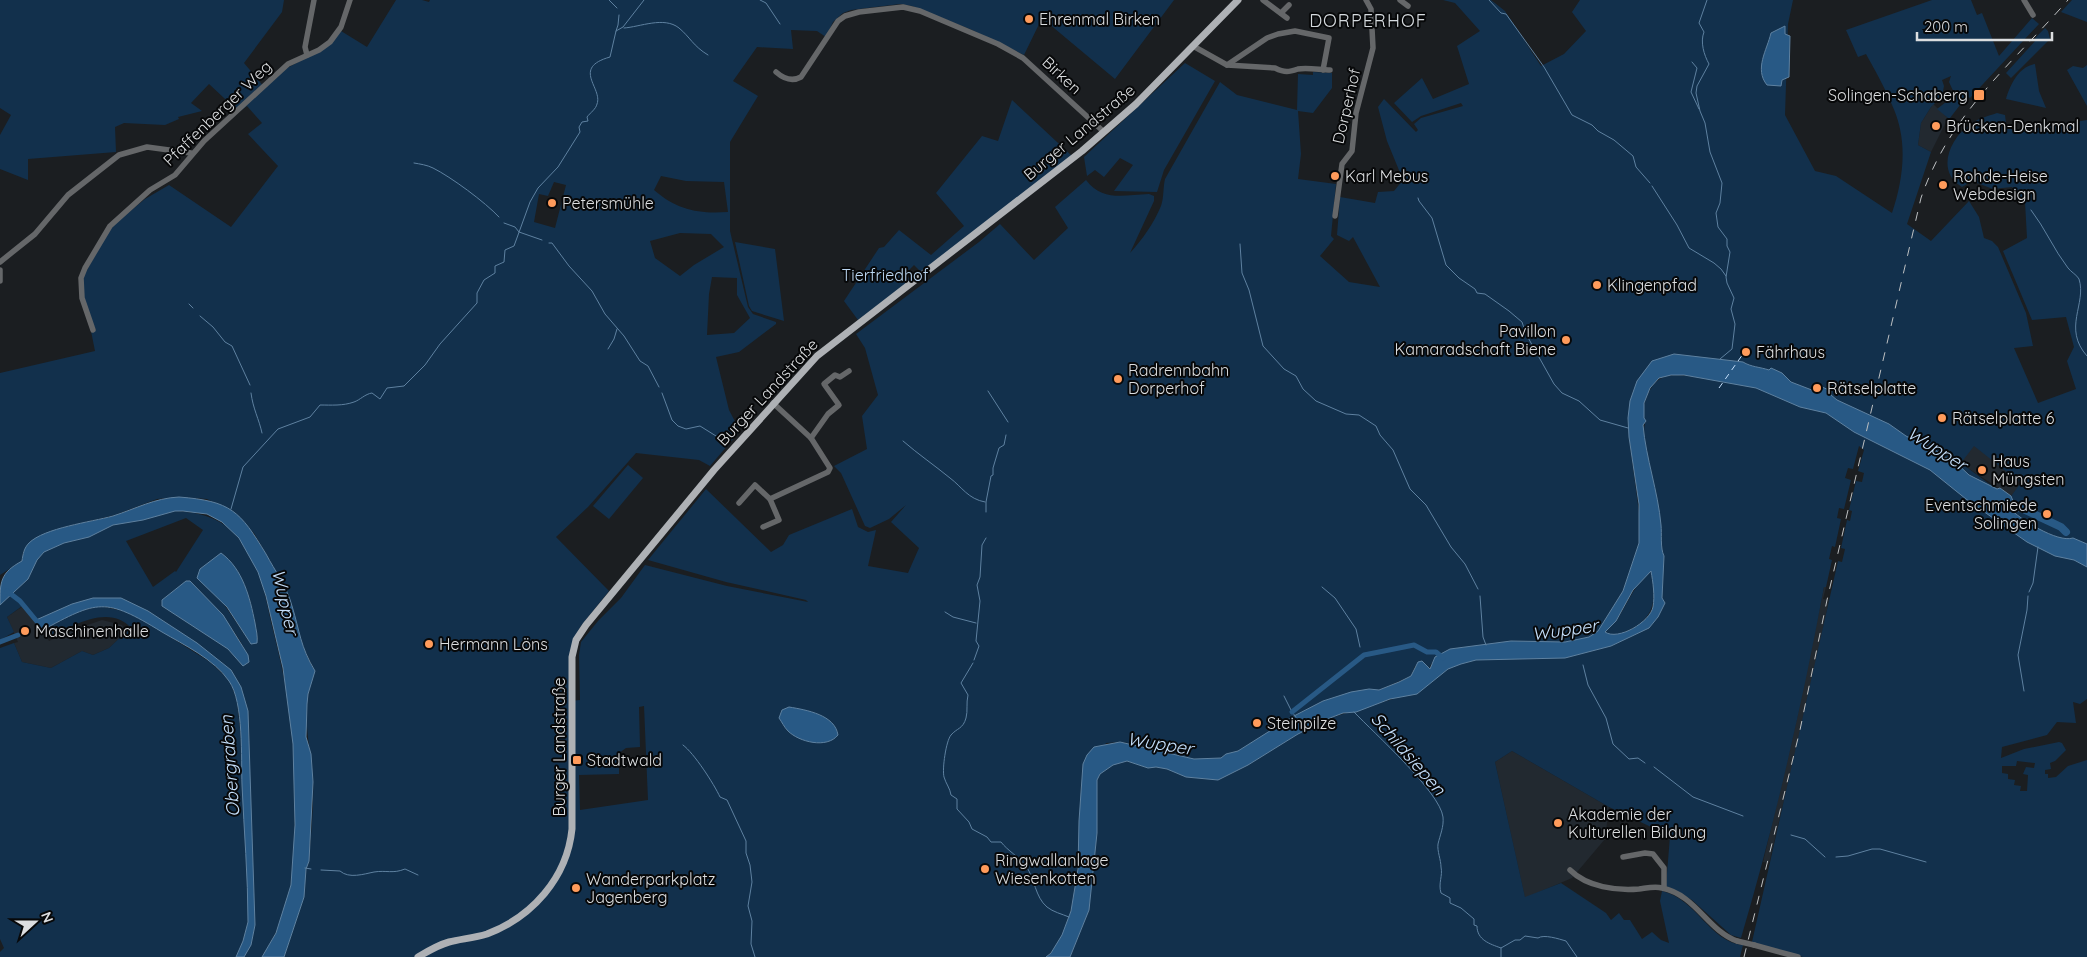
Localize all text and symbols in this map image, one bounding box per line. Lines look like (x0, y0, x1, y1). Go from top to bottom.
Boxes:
place label: Ehrenmal Birken (1039, 9, 1160, 29)
district label: DORPERHOF (1309, 9, 1427, 32)
scale bar (1917, 10, 2052, 42)
marker: Ehrenmal Birken (1023, 13, 1035, 25)
text: 200 m (1924, 17, 1968, 36)
street label: Birken (1038, 52, 1086, 98)
street label: Pfaffenberger Weg (159, 56, 275, 170)
street label: Dorperhof (1328, 66, 1364, 146)
street label: Burger Landstraße (1019, 80, 1139, 184)
place label: Solingen-Schaberg (1828, 85, 1968, 105)
marker: Solingen-Schaberg (1972, 88, 1986, 102)
place label: Brücken-Denkmal (1946, 116, 2079, 136)
marker: Brücken-Denkmal (1930, 120, 1942, 132)
place label: Karl Mebus (1345, 166, 1428, 186)
place label: Rohde-Heise Webdesign (1953, 166, 2048, 204)
marker: Karl Mebus (1329, 170, 1341, 182)
marker: Rohde-Heise Webdesign (1937, 179, 1949, 191)
place label: Petersmühle (562, 193, 654, 213)
marker: Petersmühle (546, 197, 558, 209)
park label: Tierfriedhof (842, 265, 929, 285)
place label: Klingenpfad (1607, 275, 1697, 295)
marker: Klingenpfad (1591, 279, 1603, 291)
place label: Pavillon Kamaradschaft Biene (1395, 321, 1556, 359)
street label: Burger Landstraße (712, 334, 822, 450)
marker: Pavillon Kamaradschaft Biene (1560, 334, 1572, 346)
place label: Fährhaus (1756, 342, 1825, 362)
marker: Fährhaus (1740, 346, 1752, 358)
place label: Radrennbahn Dorperhof (1128, 360, 1229, 398)
marker: Radrennbahn Dorperhof (1112, 373, 1124, 385)
place label: Rätselplatte (1827, 378, 1916, 398)
marker: Rätselplatte (1811, 382, 1823, 394)
place label: Rätselplatte 6 (1952, 408, 2055, 428)
marker: Rätselplatte 6 (1936, 412, 1948, 424)
water label: Wupper (1903, 421, 1973, 477)
place label: Haus Müngsten (1992, 451, 2065, 489)
marker: Haus Müngsten (1976, 464, 1988, 476)
place label: Eventschmiede Solingen (1925, 495, 2037, 533)
marker: Eventschmiede Solingen (2041, 508, 2053, 520)
water label: Wupper (267, 567, 305, 639)
water label: Wupper (1530, 613, 1601, 646)
place label: Maschinenhalle (35, 621, 149, 641)
marker: Maschinenhalle (19, 625, 31, 637)
place label: Hermann Löns (439, 634, 548, 654)
marker: Hermann Löns (423, 638, 435, 650)
street label: Burger Landstraße (549, 677, 569, 817)
water label: Schildsiepen (1366, 708, 1451, 800)
place label: Steinpilze (1267, 713, 1336, 733)
water label: Obergraben (214, 714, 245, 818)
marker: Steinpilze (1251, 717, 1263, 729)
water label: Wupper (1126, 727, 1197, 760)
place label: Stadtwald (587, 750, 662, 770)
marker: Stadtwald (571, 754, 583, 766)
place label: Akademie der Kulturellen Bildung (1568, 804, 1706, 842)
marker: Akademie der Kulturellen Bildung (1552, 817, 1564, 829)
place label: Ringwallanlage Wiesenkotten (995, 850, 1109, 888)
marker: Ringwallanlage Wiesenkotten (979, 863, 991, 875)
place label: Wanderparkplatz Jagenberg (586, 869, 715, 907)
marker: Wanderparkplatz Jagenberg (570, 882, 582, 894)
north arrow (10, 897, 60, 947)
text: N (37, 909, 57, 925)

